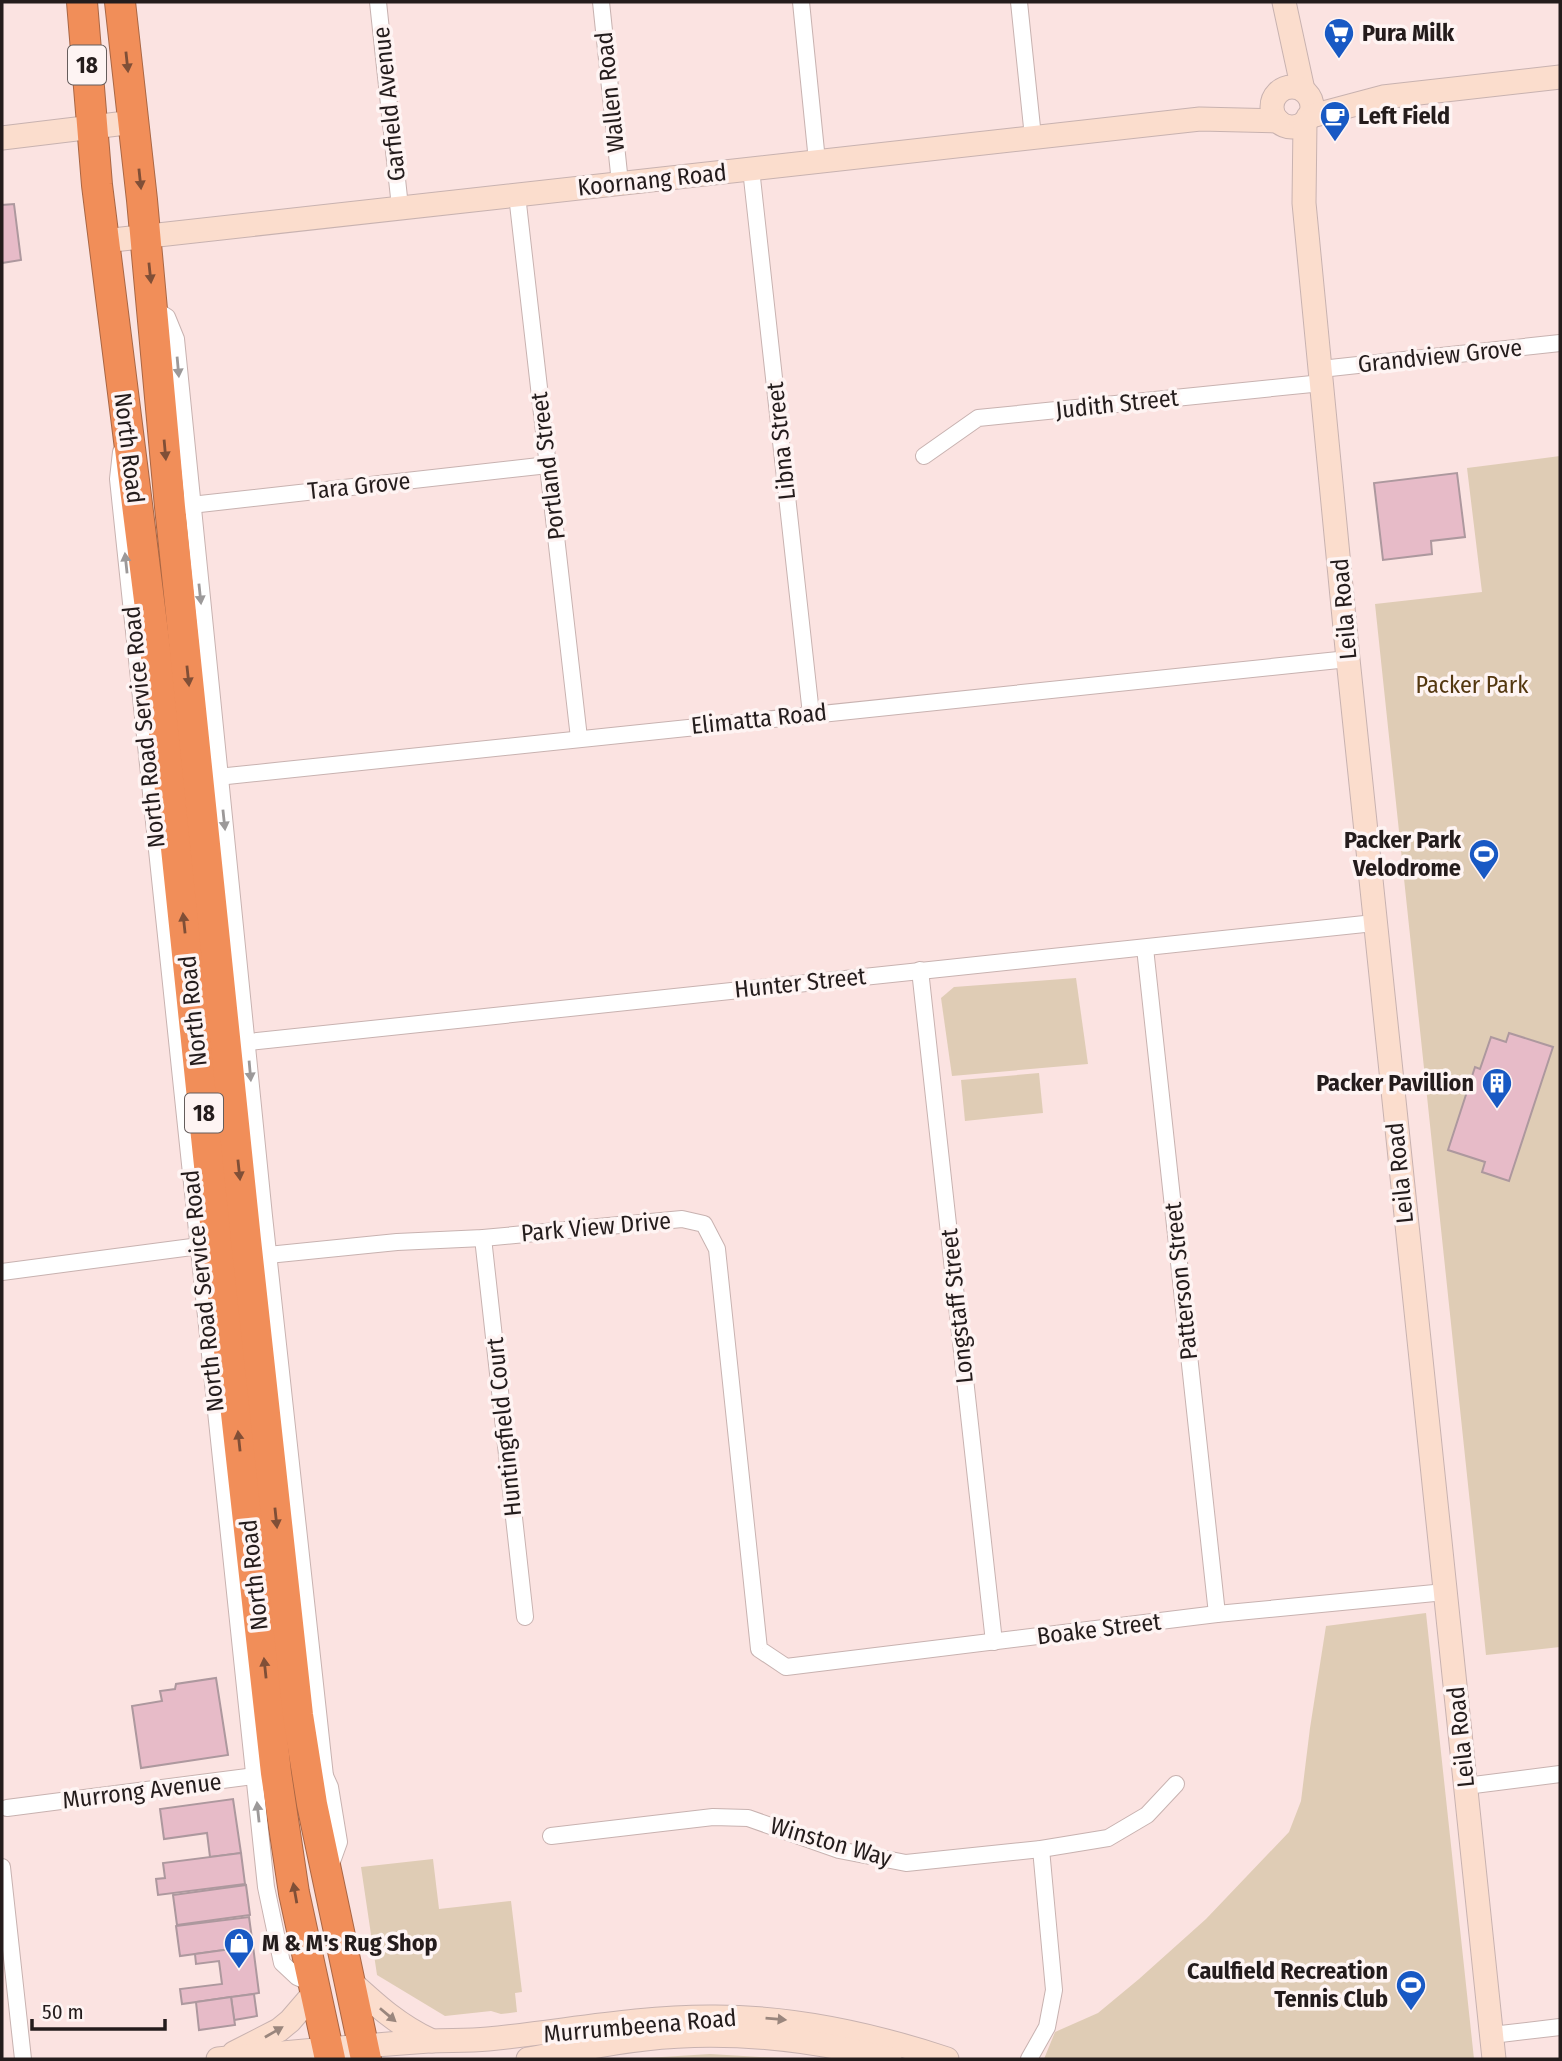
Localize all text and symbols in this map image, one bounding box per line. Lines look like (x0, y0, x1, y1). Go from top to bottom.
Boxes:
supermarket icon: Pura Milk (1322, 16, 1356, 60)
place label: Pura Milk (1362, 19, 1455, 47)
street label: Garfield Avenue (367, 25, 411, 183)
street label: Wallen Road (590, 30, 630, 154)
road number: 18 (68, 46, 106, 85)
one-way arrow (122, 51, 133, 73)
cafe icon: Left Field (1318, 99, 1352, 143)
place label: Left Field (1358, 102, 1450, 130)
street label: Koornang Road (576, 158, 728, 202)
one-way arrow (135, 169, 146, 191)
one-way arrow (144, 262, 155, 284)
street label: Grandview Grove (1356, 333, 1524, 379)
one-way arrow (173, 357, 184, 379)
street label: Libna Street (761, 380, 801, 501)
street label: Judith Street (1054, 384, 1180, 424)
street label: Portland Street (525, 390, 571, 541)
street label: North Road (108, 391, 150, 505)
one-way arrow (160, 439, 171, 461)
street label: Tara Grove (306, 467, 412, 505)
one-way arrow (121, 551, 132, 573)
street label: Leila Road (1326, 557, 1362, 661)
one-way arrow (195, 583, 206, 605)
street label: North Road Service Road (117, 605, 171, 849)
one-way arrow (182, 665, 193, 687)
park label: Packer Park (1416, 671, 1529, 699)
street label: Elimatta Road (690, 698, 828, 740)
one-way arrow (218, 809, 229, 831)
place label: Packer Park Velodrome (1344, 826, 1462, 882)
sports icon: Packer Park Velodrome (1467, 837, 1501, 881)
one-way arrow (179, 912, 190, 934)
street label: North Road (173, 954, 213, 1068)
street label: Hunter Street (733, 962, 867, 1004)
one-way arrow (245, 1060, 256, 1082)
building icon: Packer Pavillion (1480, 1066, 1514, 1110)
place label: Packer Pavillion (1316, 1069, 1474, 1097)
road number: 18 (185, 1094, 223, 1132)
street label: Leila Road (1381, 1121, 1419, 1225)
one-way arrow (233, 1159, 244, 1181)
street label: North Road Service Road (176, 1169, 230, 1413)
street label: Patterson Street (1159, 1201, 1203, 1361)
street label: Park View Drive (520, 1206, 672, 1248)
street label: Longstaff Street (935, 1227, 979, 1385)
street label: Huntingfield Court (481, 1336, 527, 1518)
one-way arrow (234, 1430, 245, 1452)
one-way arrow (271, 1507, 282, 1529)
street label: North Road (234, 1518, 274, 1632)
street label: Boake Street (1035, 1607, 1163, 1650)
one-way arrow (259, 1656, 270, 1678)
street label: Leila Road (1442, 1685, 1480, 1789)
street label: Murrong Avenue (61, 1767, 223, 1815)
one-way arrow (252, 1801, 263, 1823)
street label: Winston Way (767, 1811, 895, 1873)
one-way arrow (289, 1882, 300, 1904)
shop icon: M & M's Rug Shop (222, 1926, 256, 1970)
place label: M & M's Rug Shop (262, 1929, 438, 1957)
place label: Caulfield Recreation Tennis Club (1187, 1957, 1388, 2013)
sports icon: Caulfield Recreation Tennis Club (1394, 1968, 1428, 2012)
scale bar (32, 1988, 164, 2032)
text: 50 m (42, 1999, 84, 2025)
street label: Murrumbeena Road (542, 2004, 738, 2048)
one-way arrow (378, 2007, 396, 2022)
one-way arrow (766, 2014, 788, 2025)
one-way arrow (264, 2026, 283, 2038)

